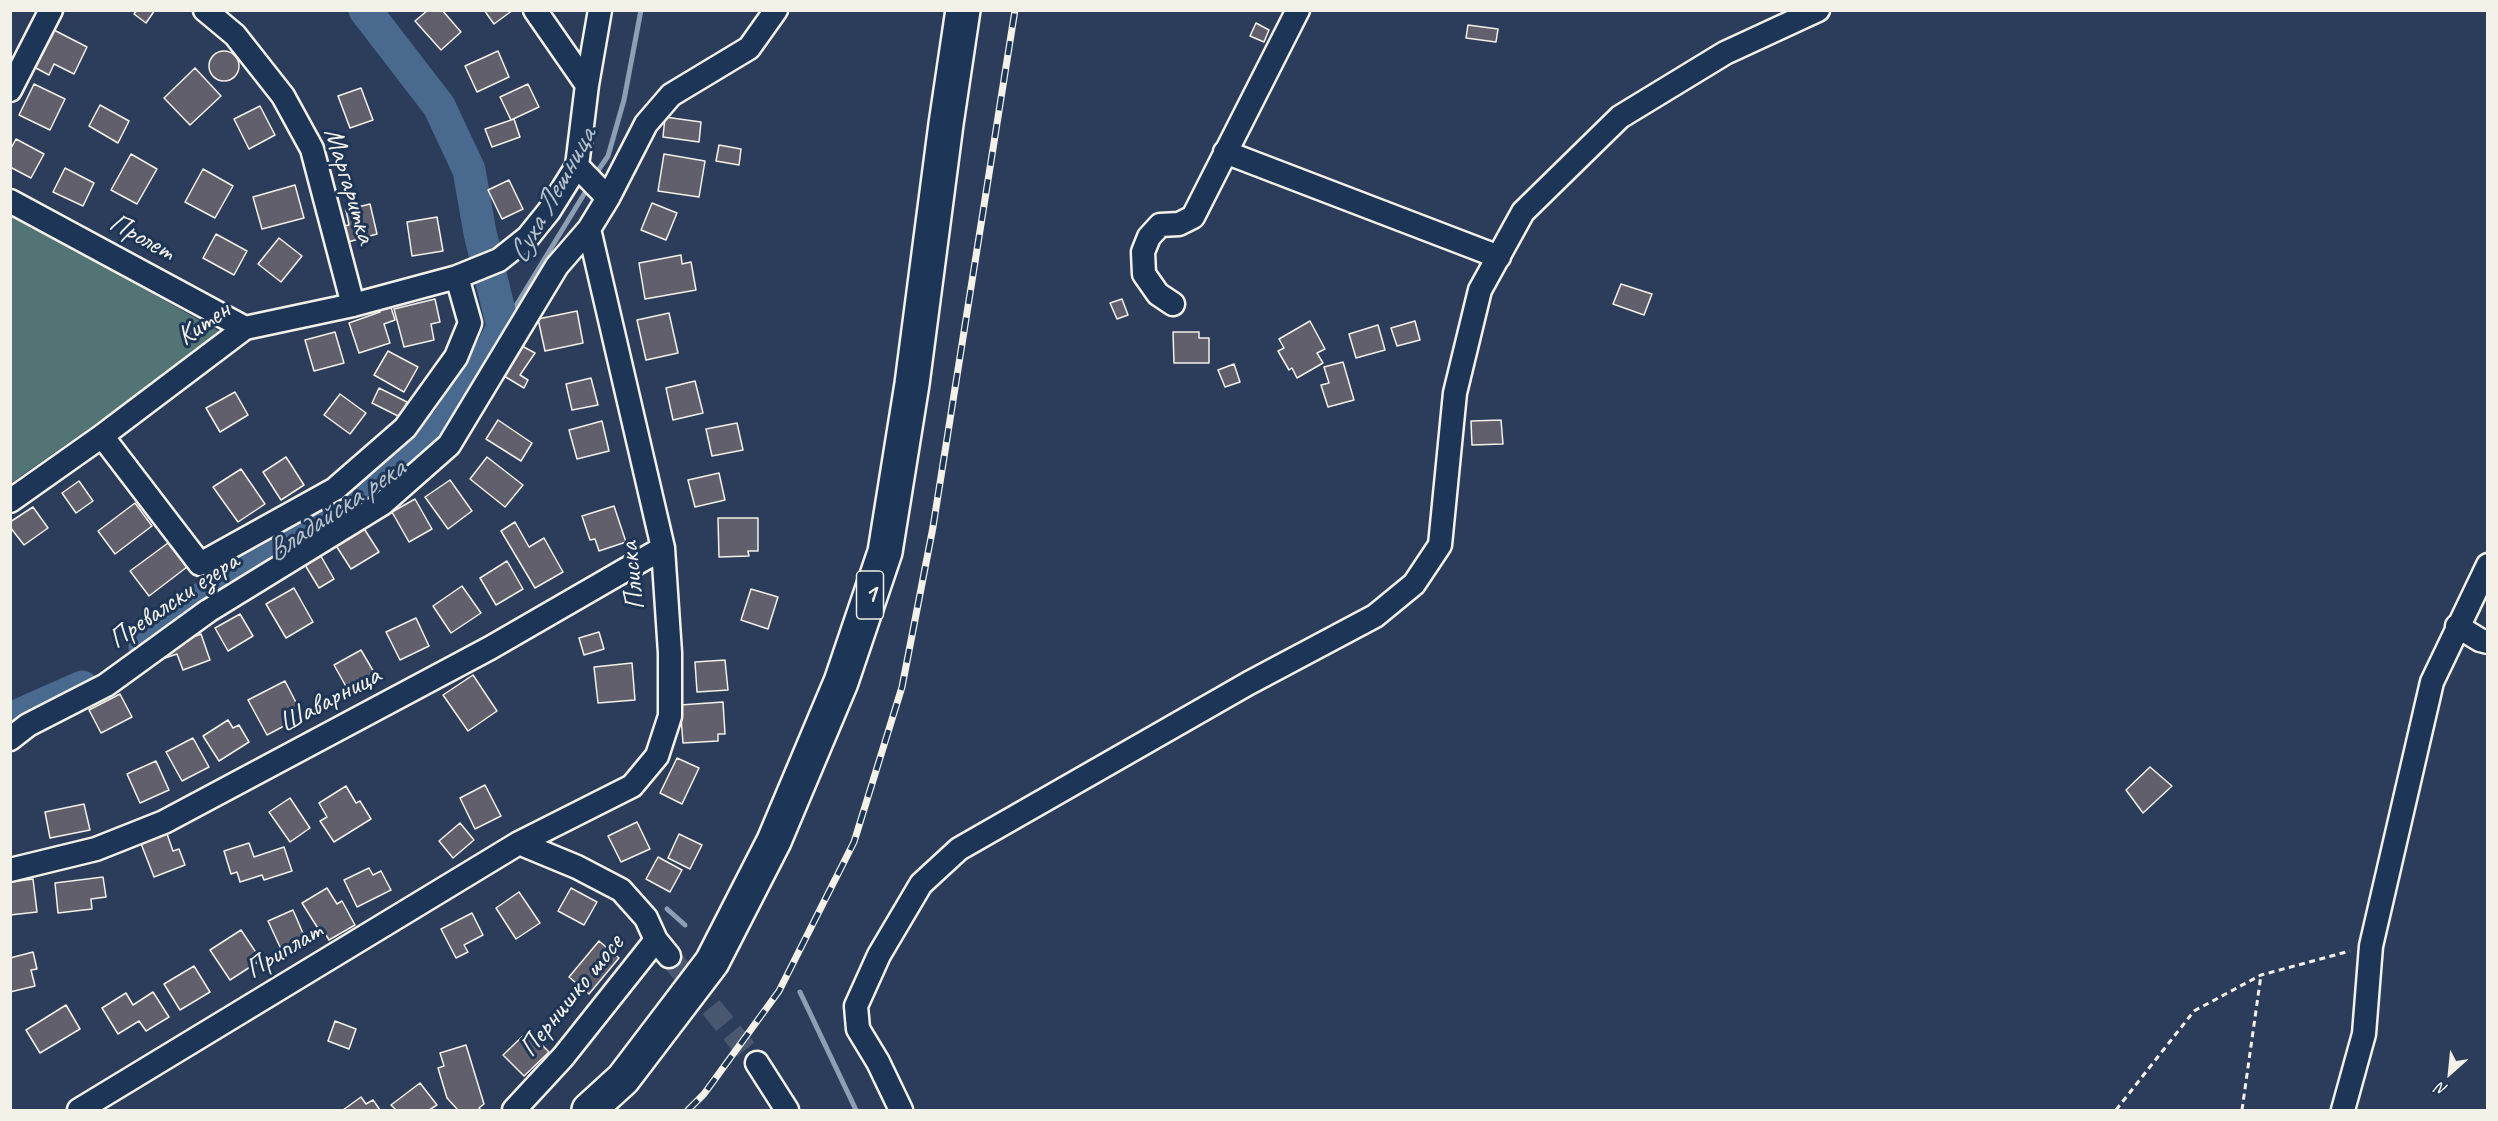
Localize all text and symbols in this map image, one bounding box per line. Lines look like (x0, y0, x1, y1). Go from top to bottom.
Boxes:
water label: Суха Лешница (501, 122, 605, 270)
street label: Маргаритка (315, 124, 383, 248)
street label: Пролет (103, 206, 181, 270)
street label: Китен (171, 294, 237, 354)
water label: Владайска река (260, 452, 412, 570)
street label: Плиска (613, 540, 653, 612)
street label: Превалски езера (103, 545, 245, 657)
road number: 1 (856, 571, 884, 619)
street label: Шаварница (273, 659, 387, 741)
street label: Приплат (239, 915, 329, 987)
street label: Пернишко шосе (512, 928, 632, 1064)
north arrow (2420, 1043, 2480, 1103)
text: N (2433, 1078, 2451, 1100)

